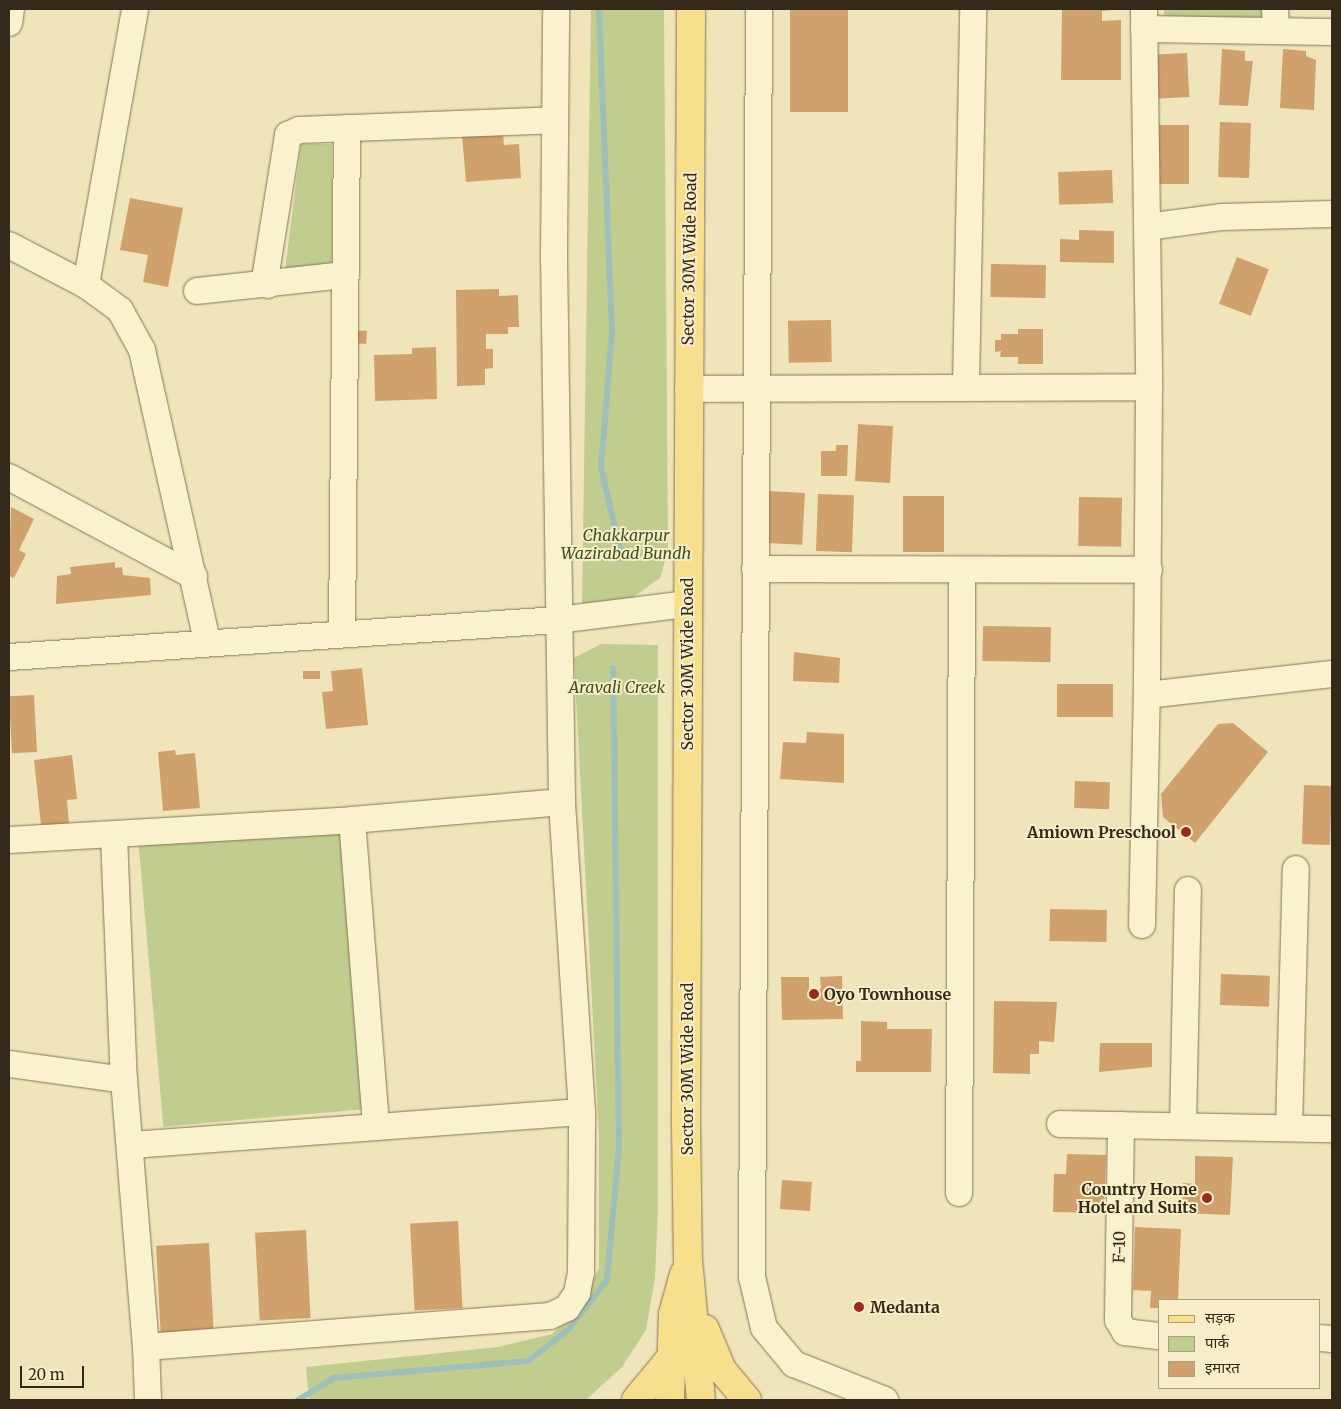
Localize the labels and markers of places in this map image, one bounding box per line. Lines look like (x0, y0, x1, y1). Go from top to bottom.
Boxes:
place label: Amiown Preschool (1027, 822, 1176, 842)
marker: Amiown Preschool (1180, 826, 1192, 838)
place label: Oyo Townhouse (824, 984, 951, 1004)
marker: Oyo Townhouse (808, 988, 820, 1000)
place label: Country Home Hotel and Suits (1078, 1179, 1197, 1217)
marker: Country Home Hotel and Suits (1201, 1192, 1213, 1204)
place label: Medanta (870, 1297, 940, 1317)
marker: Medanta (852, 1300, 866, 1314)

